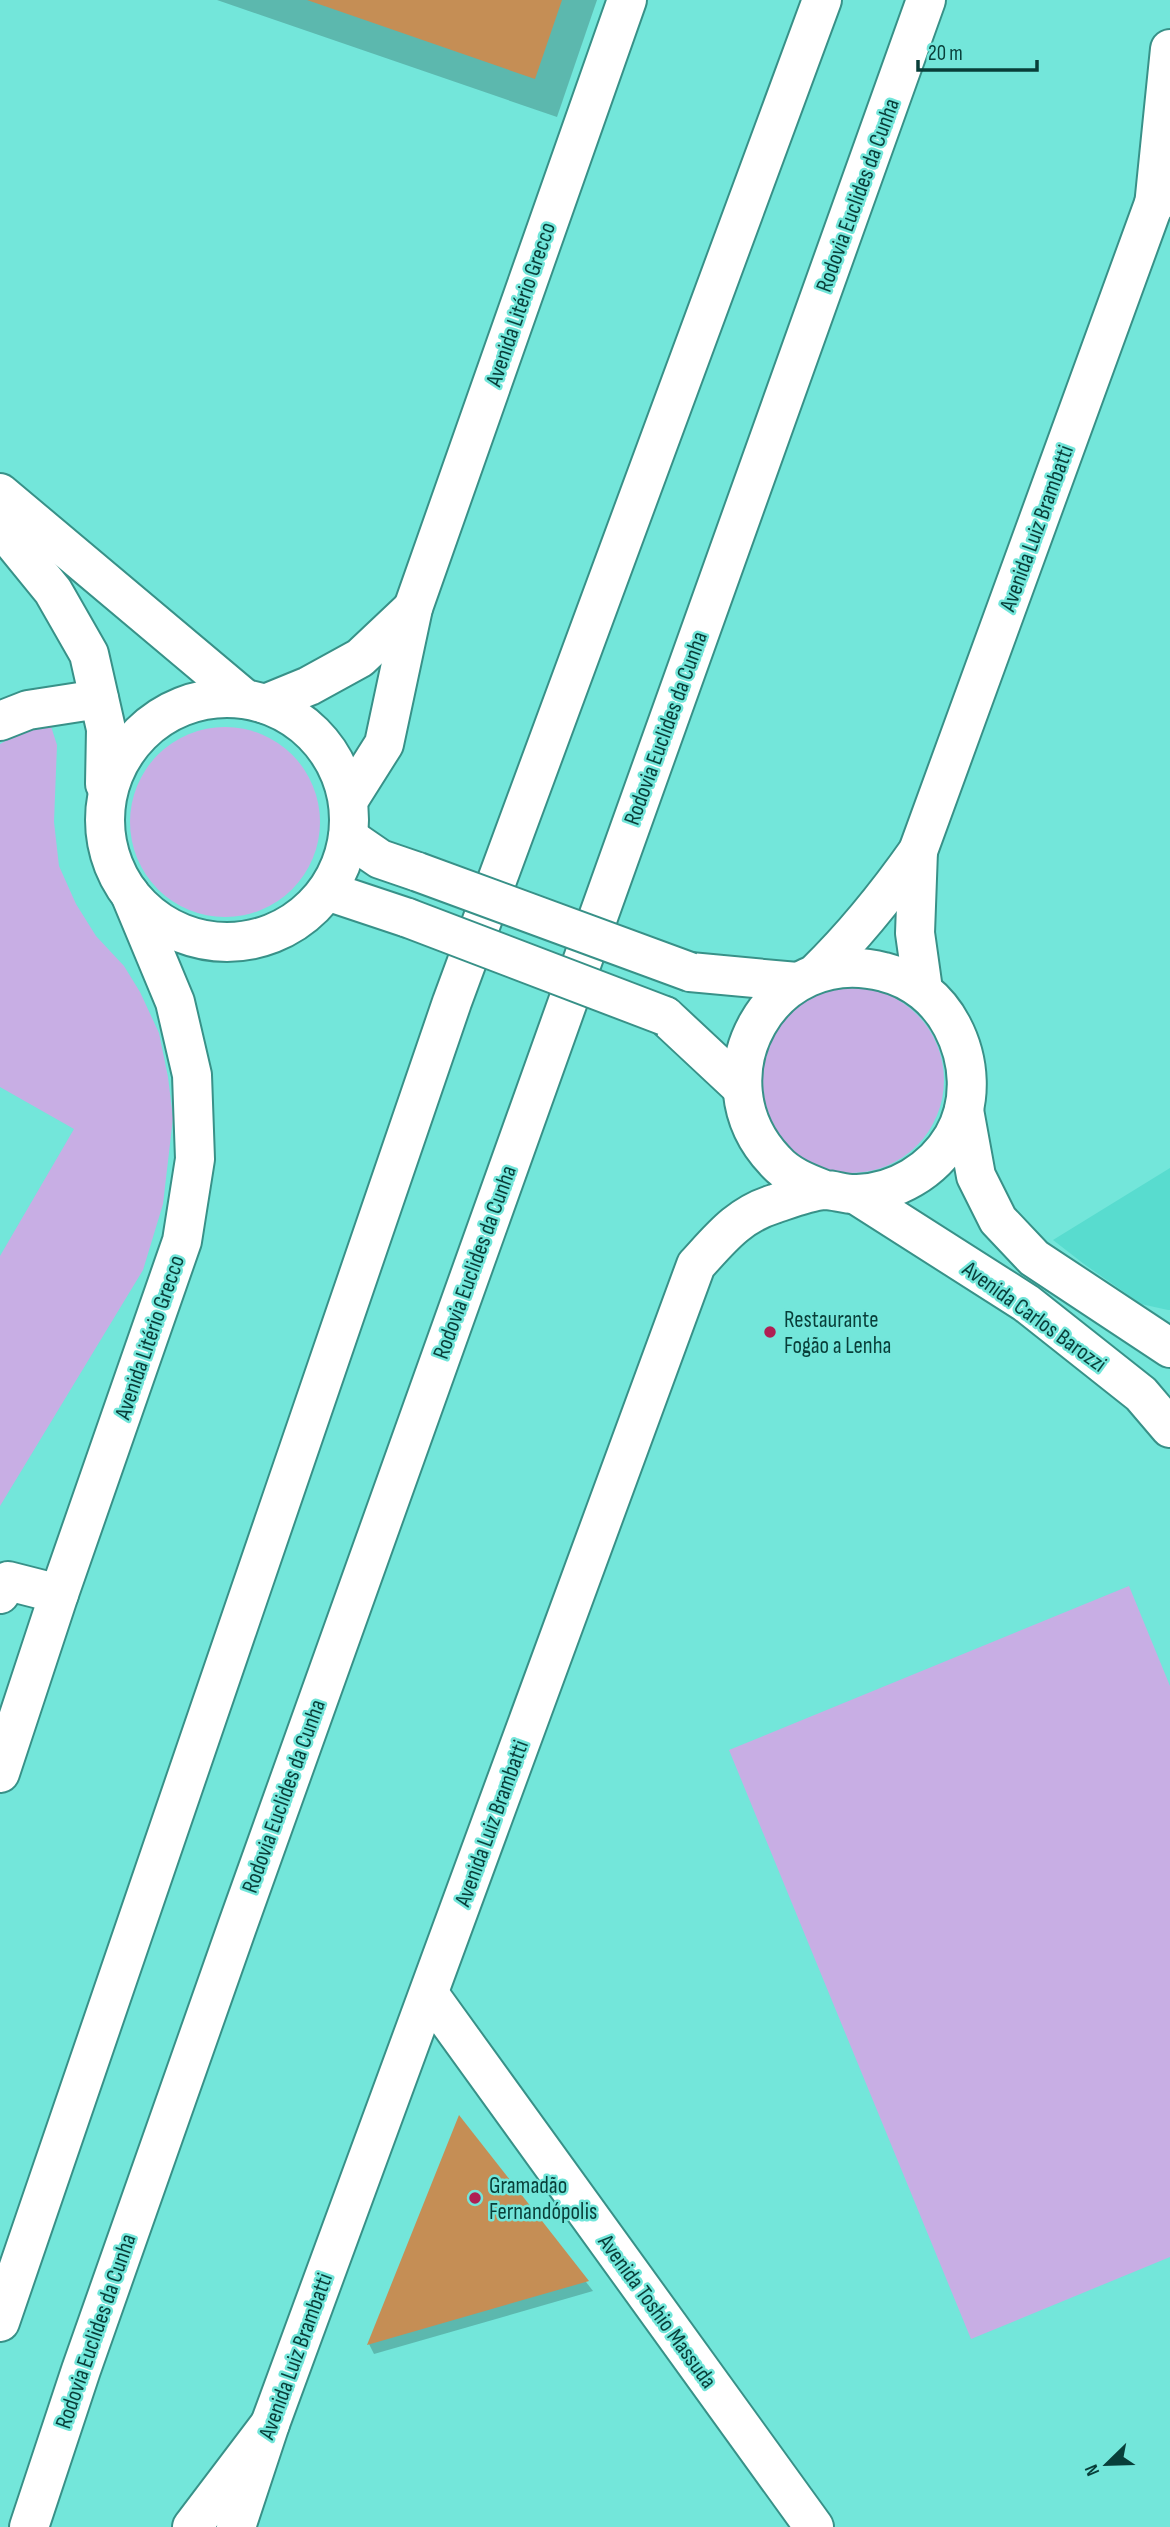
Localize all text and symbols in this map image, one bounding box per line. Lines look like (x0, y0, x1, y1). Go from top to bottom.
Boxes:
scale bar (918, 28, 1037, 72)
text: 20 m (928, 41, 963, 66)
street label: Rodovia Euclides da Cunha (810, 95, 906, 296)
street label: Avenida Litério Grecco (479, 219, 562, 391)
street label: Avenida Luiz Brambatti (994, 441, 1080, 616)
street label: Rodovia Euclides da Cunha (618, 628, 714, 829)
street label: Rodovia Euclides da Cunha (427, 1162, 523, 1363)
street label: Avenida Litério Grecco (108, 1252, 191, 1424)
street label: Avenida Carlos Barozzi (956, 1255, 1112, 1378)
place label: Restaurante Fogão a Lenha (784, 1306, 891, 1360)
marker: Restaurante Fogão a Lenha (762, 1324, 778, 1340)
street label: Rodovia Euclides da Cunha (236, 1696, 332, 1897)
street label: Avenida Luiz Brambatti (449, 1736, 535, 1911)
place label: Gramadão Fernandópolis (489, 2172, 597, 2226)
marker: Gramadão Fernandópolis (467, 2190, 483, 2206)
street label: Avenida Toshio Massuda (591, 2228, 722, 2394)
street label: Rodovia Euclides da Cunha (50, 2230, 142, 2432)
street label: Avenida Luiz Brambatti (253, 2269, 339, 2444)
north arrow (1072, 2429, 1142, 2499)
text: N (1080, 2461, 1105, 2479)

